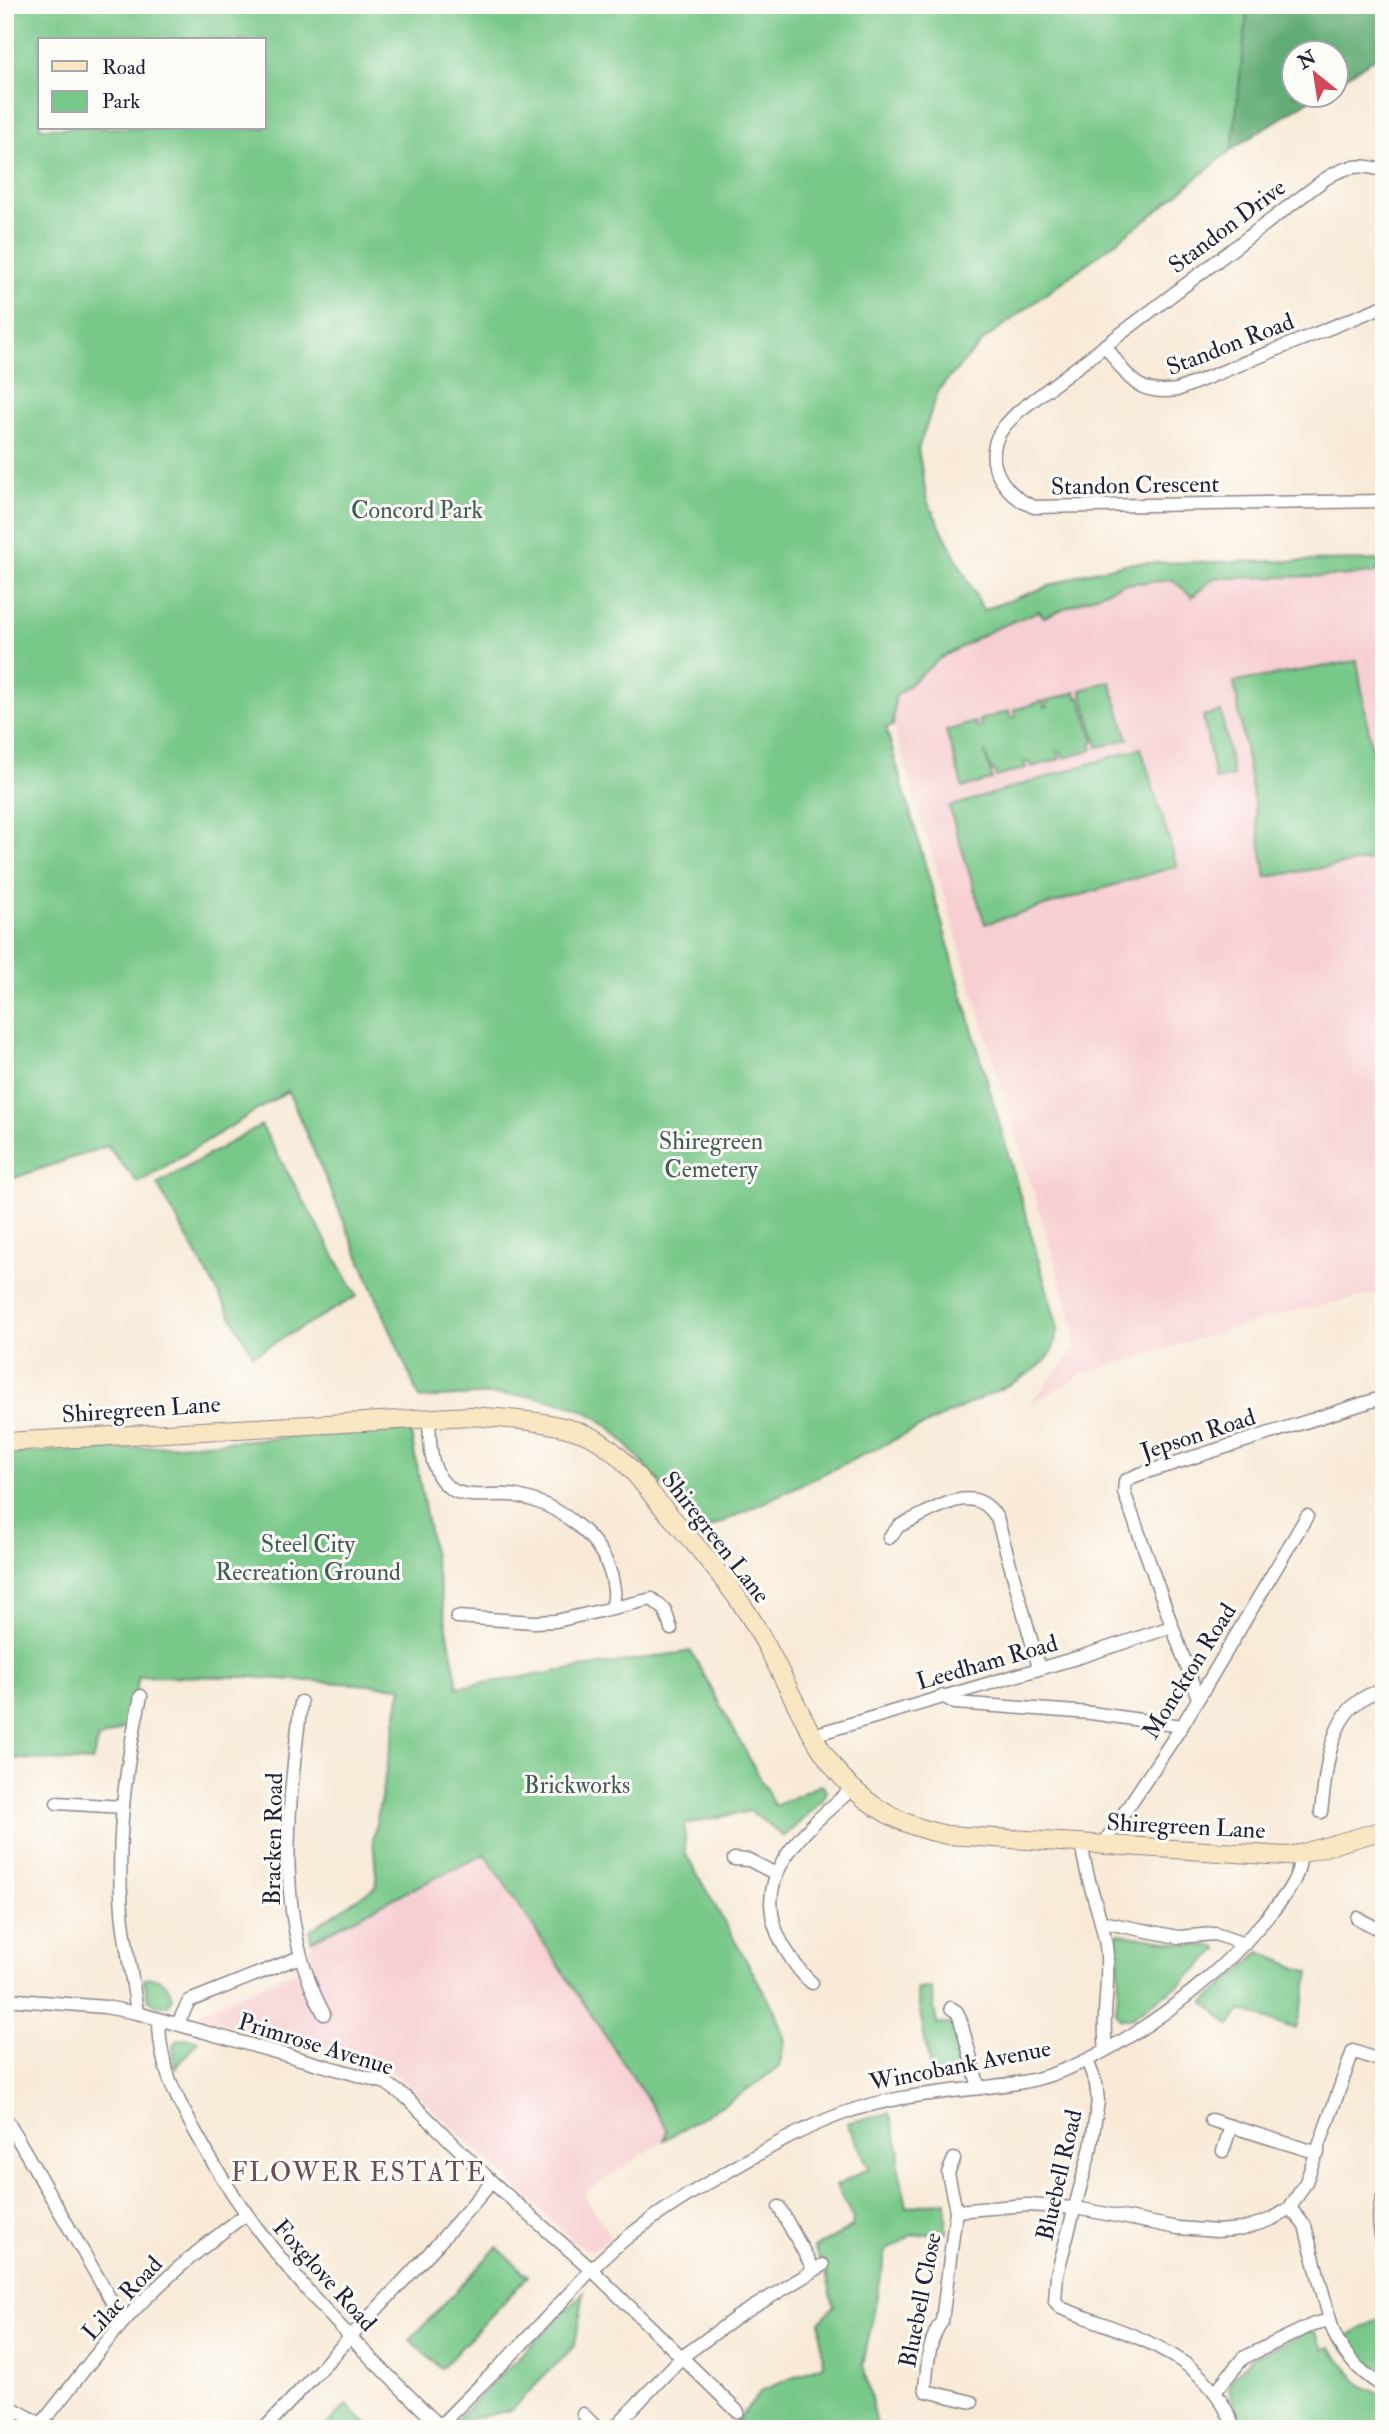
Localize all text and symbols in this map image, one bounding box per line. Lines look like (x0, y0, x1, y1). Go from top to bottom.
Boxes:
legend (38, 38, 266, 130)
north arrow (1280, 38, 1350, 108)
text: N (1293, 45, 1321, 75)
text: Road (102, 54, 147, 81)
text: Park (102, 88, 140, 115)
street label: Standon Drive (1162, 172, 1292, 281)
street label: Standon Road (1162, 306, 1299, 383)
street label: Standon Crescent (1051, 469, 1220, 502)
park label: Concord Park (351, 495, 483, 526)
park label: Shiregreen Cemetery (659, 1126, 763, 1185)
street label: Shiregreen Lane (61, 1388, 221, 1431)
street label: Jepson Road (1136, 1401, 1260, 1468)
street label: Shiregreen Lane (654, 1465, 777, 1610)
park label: Steel City Recreation Ground (215, 1529, 401, 1588)
street label: Monckton Road (1135, 1597, 1244, 1745)
street label: Leedham Road (913, 1627, 1062, 1697)
park label: Brickworks (524, 1770, 630, 1801)
street label: Bracken Road (257, 1772, 290, 1906)
street label: Shiregreen Lane (1106, 1807, 1266, 1846)
street label: Primrose Avenue (234, 2006, 397, 2083)
street label: Wincobank Avenue (866, 2033, 1054, 2098)
street label: Bluebell Road (1029, 2106, 1090, 2244)
district label: FLOWER ESTATE (231, 2157, 487, 2189)
street label: Foxglove Road (266, 2213, 383, 2338)
street label: Bluebell Close (892, 2230, 949, 2370)
street label: Lilac Road (75, 2249, 170, 2347)

